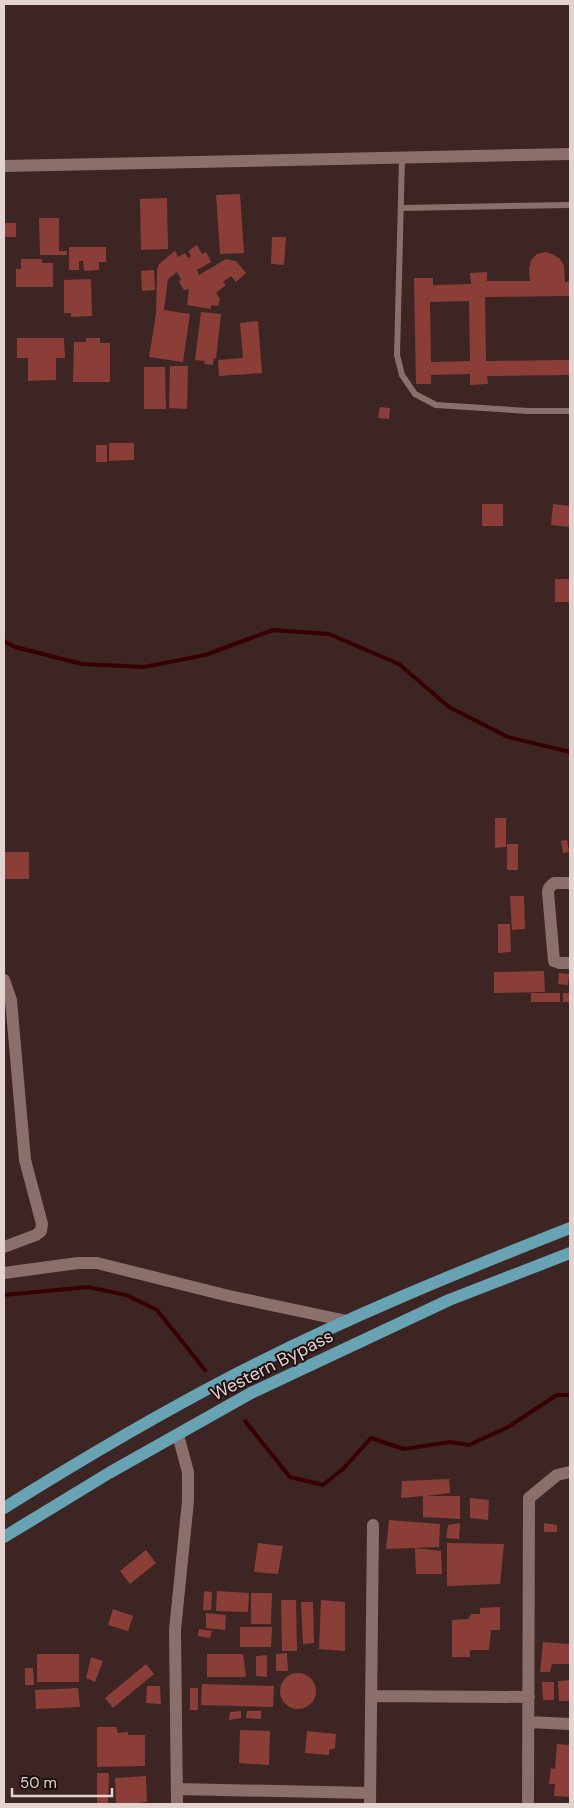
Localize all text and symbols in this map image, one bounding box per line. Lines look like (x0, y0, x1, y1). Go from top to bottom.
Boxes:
street label: Western Bypass (207, 1324, 337, 1406)
scale bar (12, 1766, 112, 1798)
text: 50 m (20, 1773, 57, 1793)

